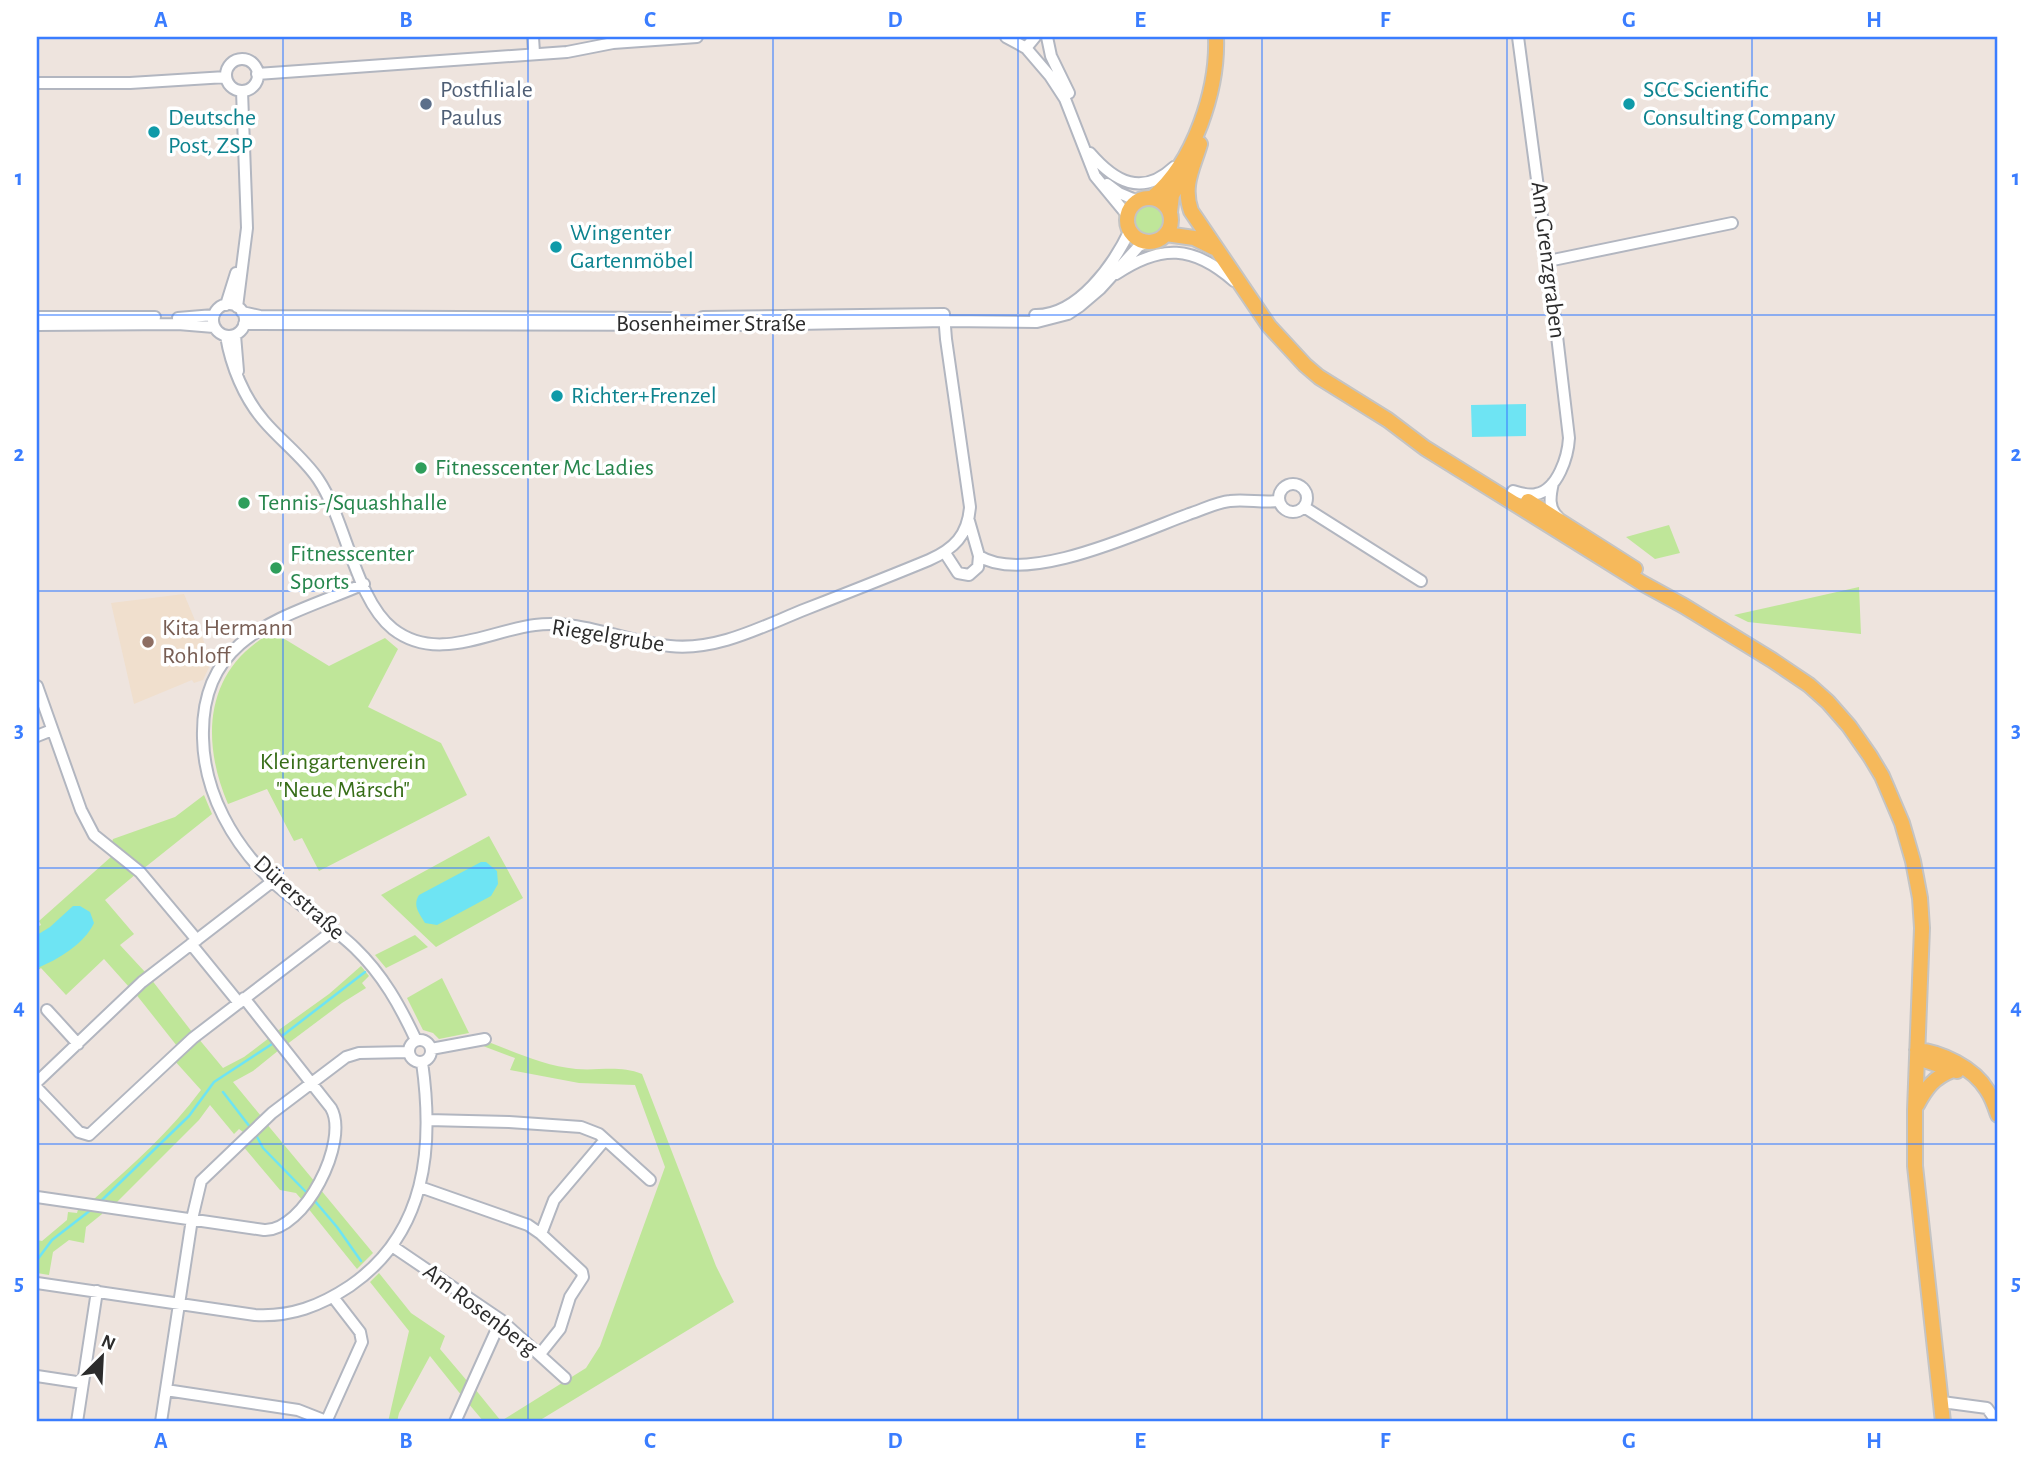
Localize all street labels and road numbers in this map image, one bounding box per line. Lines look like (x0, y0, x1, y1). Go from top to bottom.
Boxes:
street label: Am Grenzgraben (1526, 180, 1570, 340)
street label: Bosenheimer Straße (616, 312, 806, 336)
street label: Riegelgrube (550, 615, 666, 657)
street label: Dürerstraße (249, 851, 349, 945)
street label: Am Rosenberg (418, 1259, 542, 1361)

